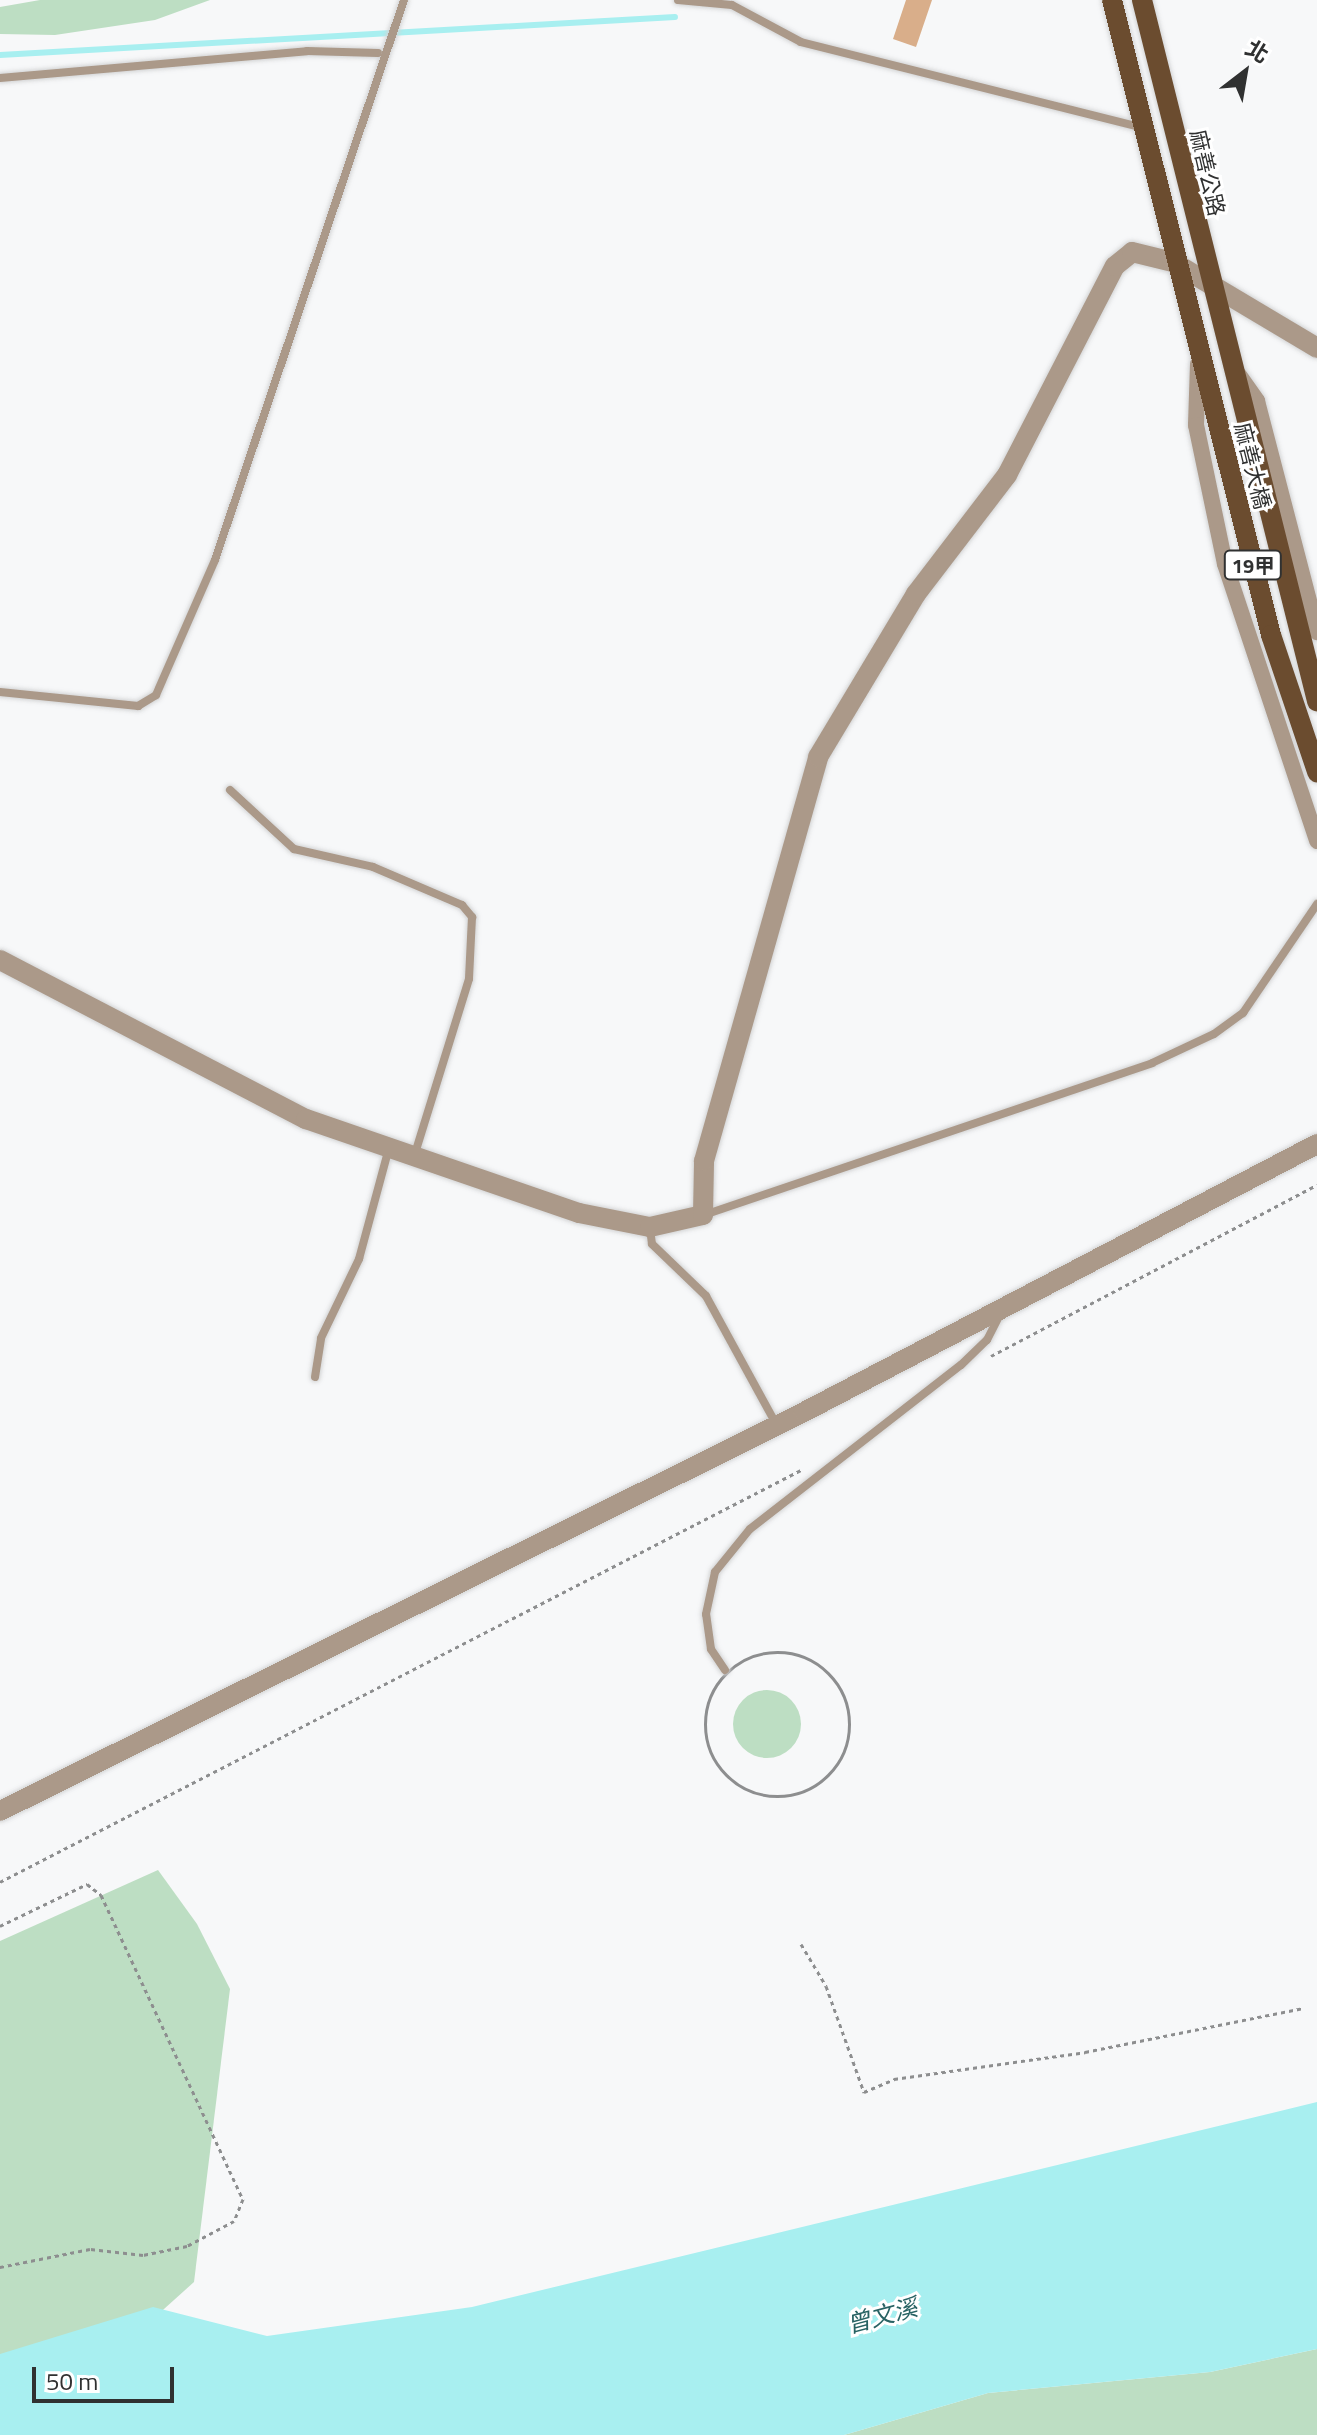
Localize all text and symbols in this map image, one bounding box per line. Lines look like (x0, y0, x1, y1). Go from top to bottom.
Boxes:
text: 北 (1239, 31, 1276, 72)
north arrow (1205, 32, 1285, 112)
street label: 麻善公路 (1184, 127, 1230, 219)
street label: 麻善大橋 (1229, 420, 1275, 512)
road number: 19甲 (1223, 549, 1283, 581)
water label: 曾文溪 (843, 2293, 921, 2339)
scale bar (36, 2351, 178, 2401)
text: 50 m (46, 2363, 98, 2399)

